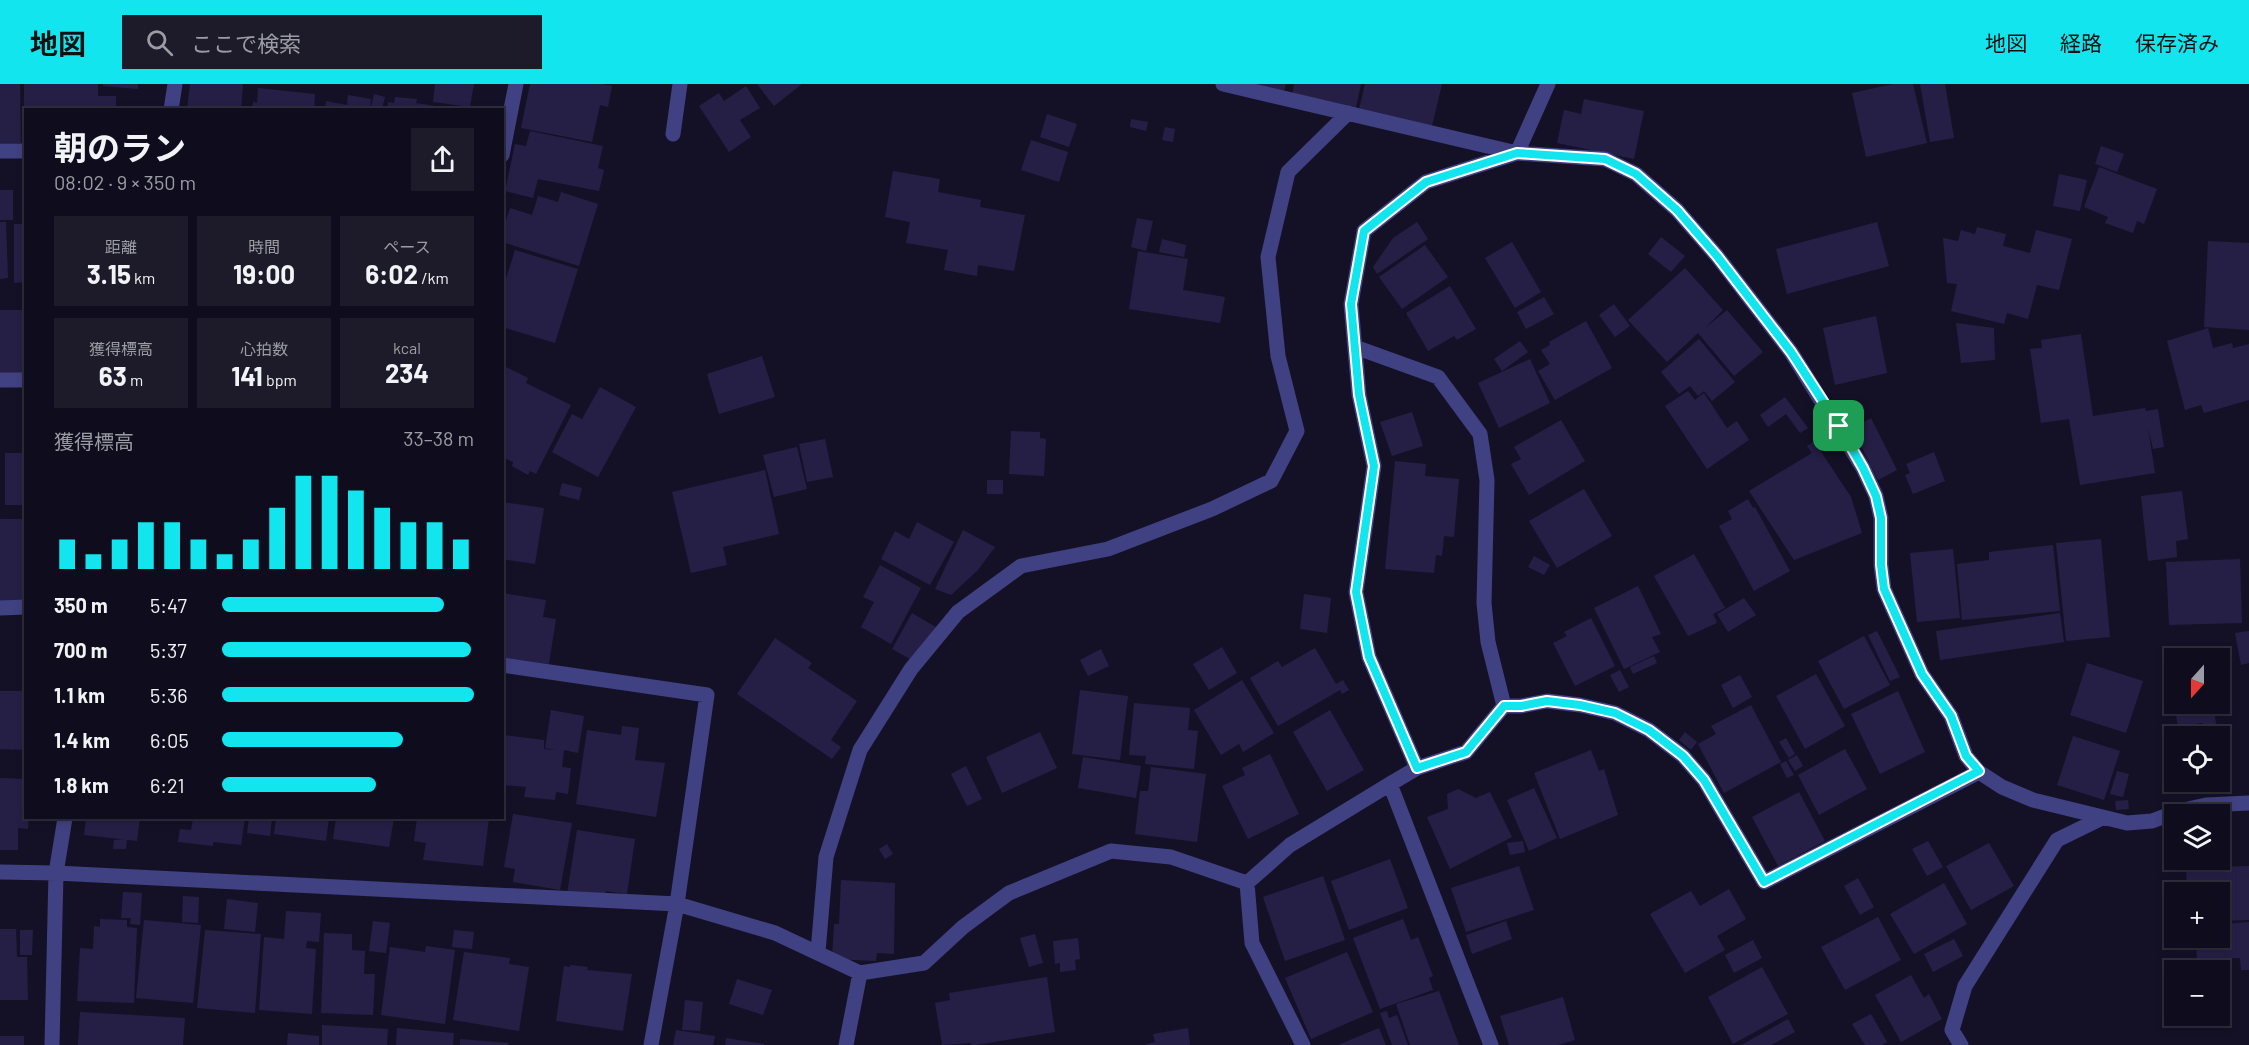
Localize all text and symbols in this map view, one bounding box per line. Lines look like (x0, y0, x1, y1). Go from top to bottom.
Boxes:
search box (122, 15, 542, 69)
text: 地図 (30, 26, 86, 60)
icon: search (143, 26, 176, 59)
text: ここで検索 (191, 30, 301, 56)
text: 地図 (1985, 30, 2027, 55)
text: 経路 (2060, 30, 2102, 55)
text: 保存済み (2135, 30, 2219, 55)
text: 朝のラン (54, 127, 186, 167)
button: share (411, 128, 474, 191)
text: 08:02 · 9 × 350 m (54, 170, 196, 194)
text: 距離 (105, 237, 137, 256)
text: 時間 (248, 237, 280, 256)
text: ペース (383, 237, 431, 256)
text: 3.15 (87, 258, 131, 289)
text: 19:00 (233, 258, 295, 289)
text: 6:02 (365, 258, 418, 289)
text: km (131, 268, 155, 287)
text: /km (418, 268, 449, 287)
text: kcal (393, 338, 421, 357)
text: 獲得標高 (89, 339, 153, 358)
text: 心拍数 (240, 339, 288, 358)
text: 234 (385, 357, 429, 388)
text: 63 (99, 360, 127, 391)
text: 141 (231, 360, 263, 391)
text: m (127, 370, 143, 389)
text: bpm (263, 370, 297, 389)
pin (1813, 400, 1864, 451)
icon: arrive (1822, 409, 1855, 442)
text: 33–38 m (403, 426, 474, 450)
text: 獲得標高 (54, 429, 134, 453)
text: 350 m (54, 593, 108, 617)
text: 5:47 (150, 593, 187, 617)
text: 700 m (54, 638, 107, 662)
text: 5:37 (150, 638, 187, 662)
north arrow (2164, 648, 2230, 714)
map controls (2164, 648, 2230, 1026)
text: 1.1 km (54, 683, 105, 707)
text: 5:36 (150, 683, 188, 707)
button: locate (2164, 726, 2230, 792)
text: 1.4 km (54, 728, 110, 752)
text: 6:05 (150, 728, 189, 752)
text: 1.8 km (54, 773, 109, 797)
text: 6:21 (150, 773, 185, 797)
button: layers (2164, 804, 2230, 870)
button: + (2164, 882, 2230, 948)
button: − (2164, 960, 2230, 1026)

